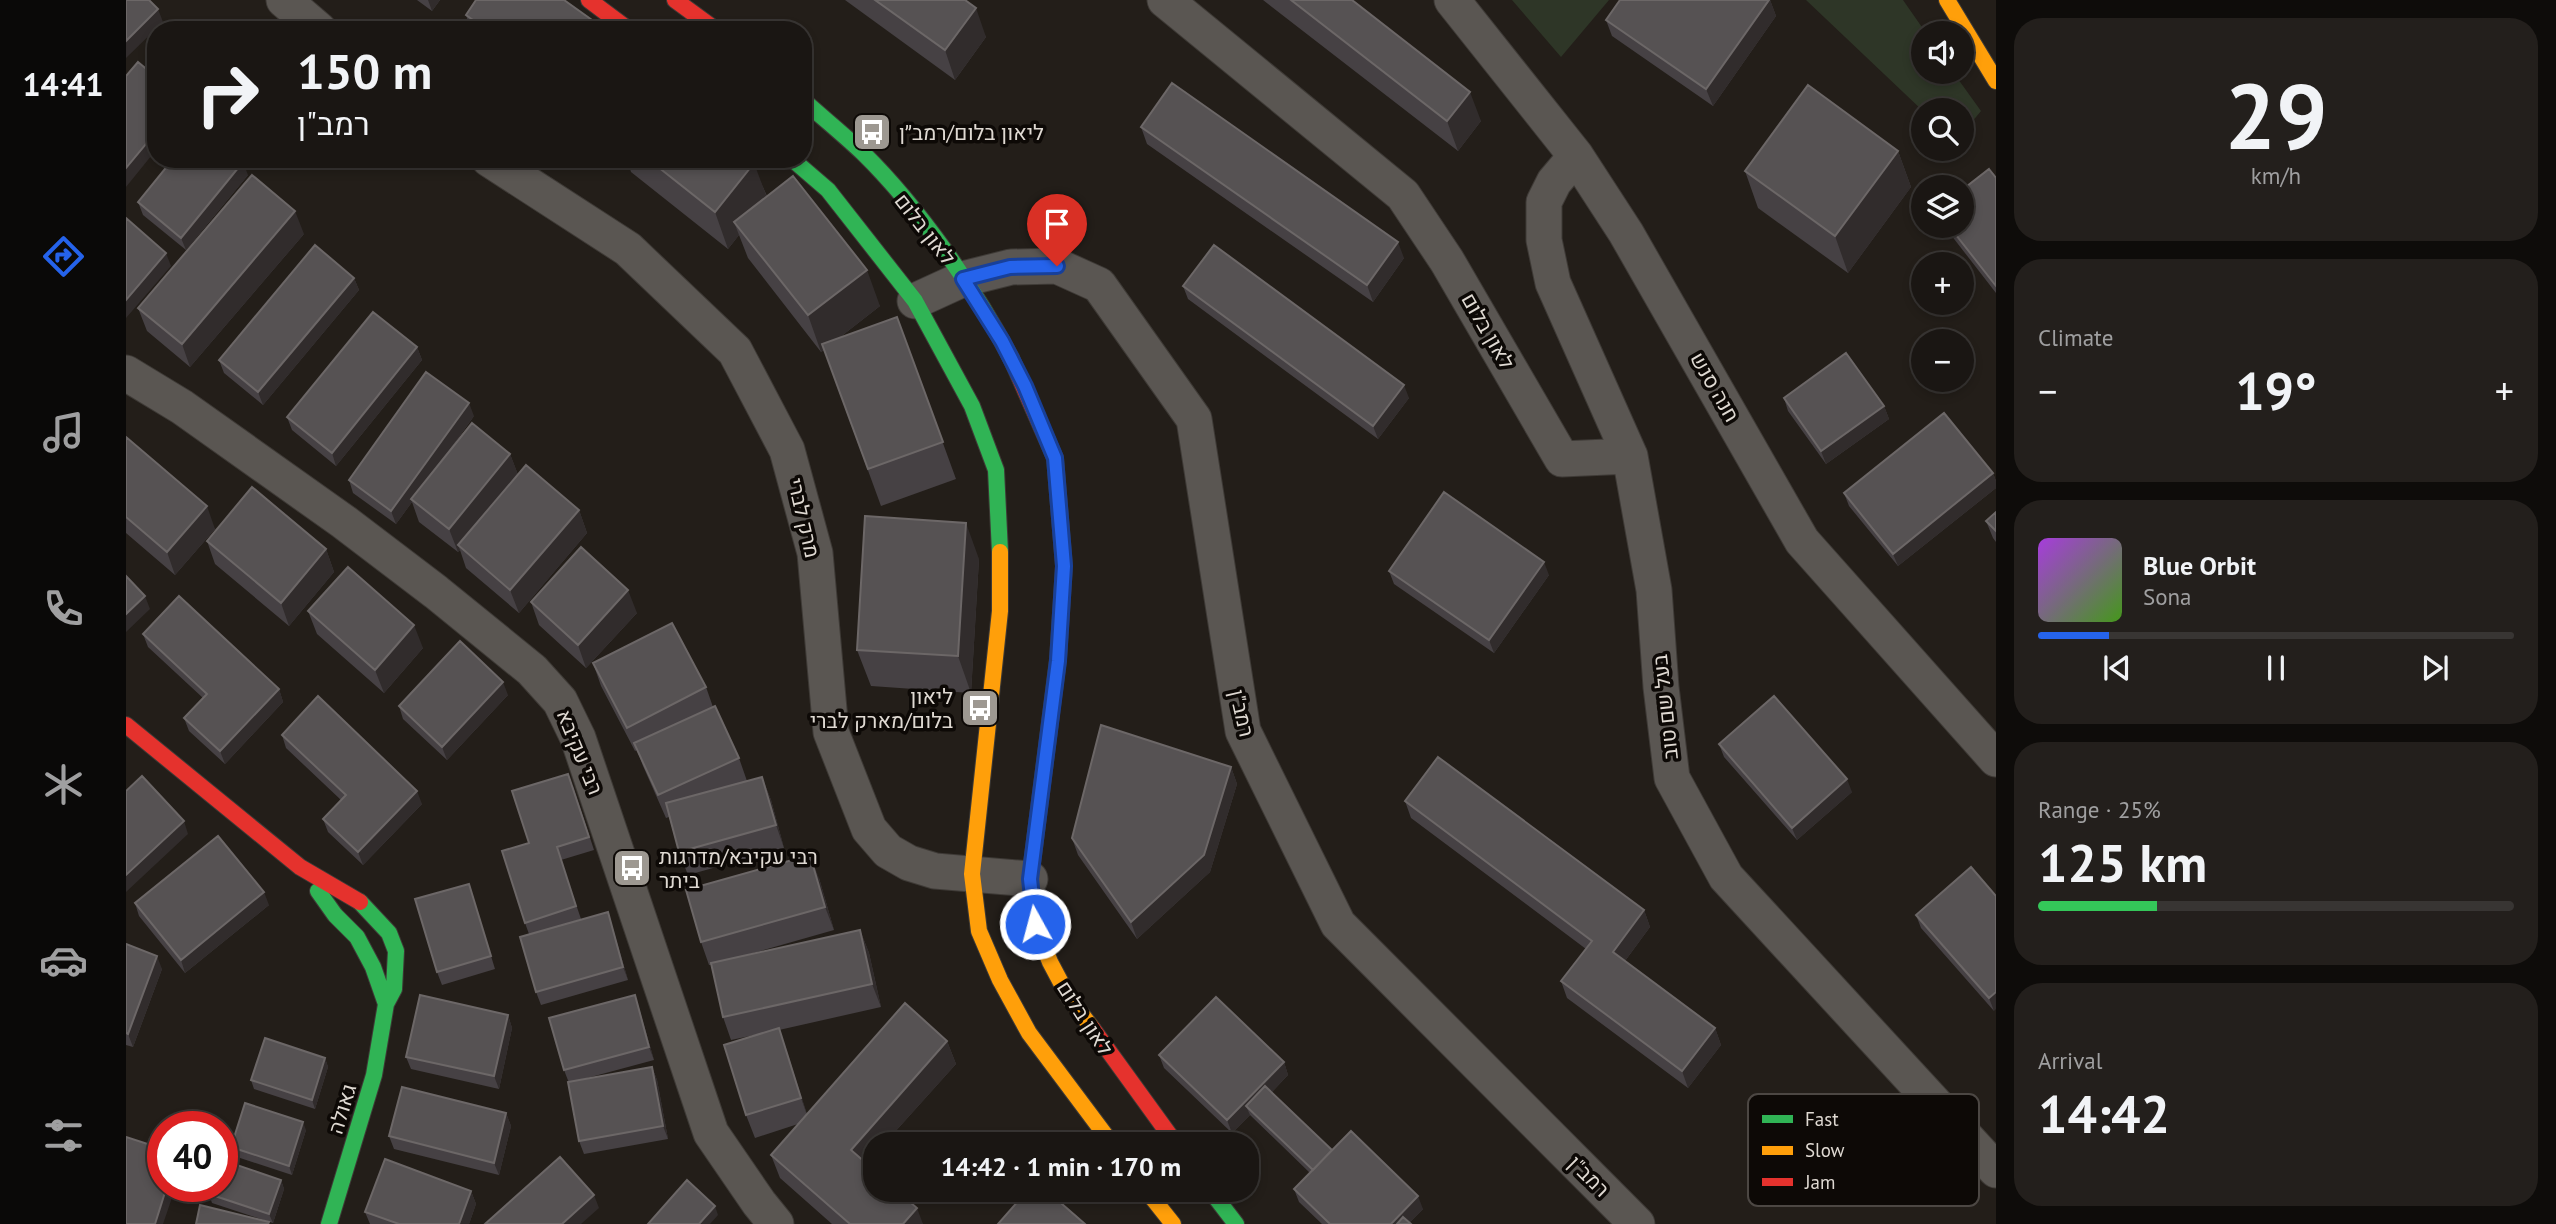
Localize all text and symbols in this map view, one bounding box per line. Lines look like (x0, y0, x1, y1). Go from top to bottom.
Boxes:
map controls (1911, 21, 1974, 392)
button: sound (1911, 21, 1974, 84)
text: 150 m (297, 39, 432, 103)
icon: right (182, 49, 273, 140)
text: 29 (2224, 56, 2328, 174)
text: 14:41 (22, 63, 104, 105)
button: search (1911, 98, 1974, 161)
text: רמב"ן (297, 102, 370, 144)
bus stop icon: ליאון בלום/רמב״ן (851, 111, 893, 153)
place label: ליאון בלום/רמב״ן (899, 119, 1044, 146)
text: km/h (2251, 161, 2301, 190)
button: layers (1911, 175, 1974, 238)
street label: לאון בלום (889, 188, 961, 270)
pin (1027, 194, 1087, 266)
icon: arrive (1038, 205, 1076, 243)
icon: directions (39, 232, 88, 281)
button: + (1911, 252, 1974, 315)
street label: לאון בלום (1455, 288, 1521, 374)
text: Climate (2038, 323, 2113, 352)
button: − (1911, 329, 1974, 392)
street label: חנה סנש (1684, 347, 1746, 427)
text: 19° (2235, 357, 2317, 424)
text: − (2038, 366, 2057, 415)
text: + (2495, 366, 2514, 415)
icon: music (39, 408, 88, 457)
street label: מרק לברי (782, 476, 826, 560)
text: Blue Orbit (2143, 549, 2256, 582)
text: Sona (2143, 582, 2192, 611)
icon: phone (39, 584, 88, 633)
icon: previous (2098, 649, 2136, 687)
icon: pause (2257, 649, 2295, 687)
icon: next (2416, 649, 2454, 687)
street label: בעל שם טוב (1646, 653, 1684, 761)
place label: ליאון בלום/מארק לברי (810, 683, 953, 734)
bus stop icon: ליאון בלום/מארק לברי (959, 687, 1001, 729)
street label: רמב"ן (1223, 687, 1261, 739)
street label: רבי עקיבא (551, 705, 609, 799)
icon: climate (39, 760, 88, 809)
text: Range · 25% (2038, 795, 2161, 824)
text: 125 km (2038, 829, 2207, 896)
place label: רבי עקיבא/מדרגות ביתר (659, 843, 818, 894)
bus stop icon: רבי עקיבא/מדרגות ביתר (611, 847, 653, 889)
position arrow (998, 887, 1072, 961)
icon: car (39, 936, 88, 985)
street label: לאון בלום (1051, 976, 1119, 1061)
text: Arrival (2038, 1046, 2102, 1075)
text: 14:42 (2038, 1080, 2170, 1147)
street label: גאולה (322, 1081, 362, 1137)
legend (1748, 1094, 1979, 1206)
text: Fast (1805, 1107, 1839, 1131)
icon: filters (39, 1111, 88, 1160)
speed limit sign: 40 (147, 1111, 238, 1202)
text: Slow (1805, 1138, 1845, 1162)
text: 14:42 · 1 min · 170 m (941, 1150, 1181, 1183)
street label: רמב"ן (1563, 1150, 1615, 1202)
text: Jam (1804, 1170, 1835, 1194)

